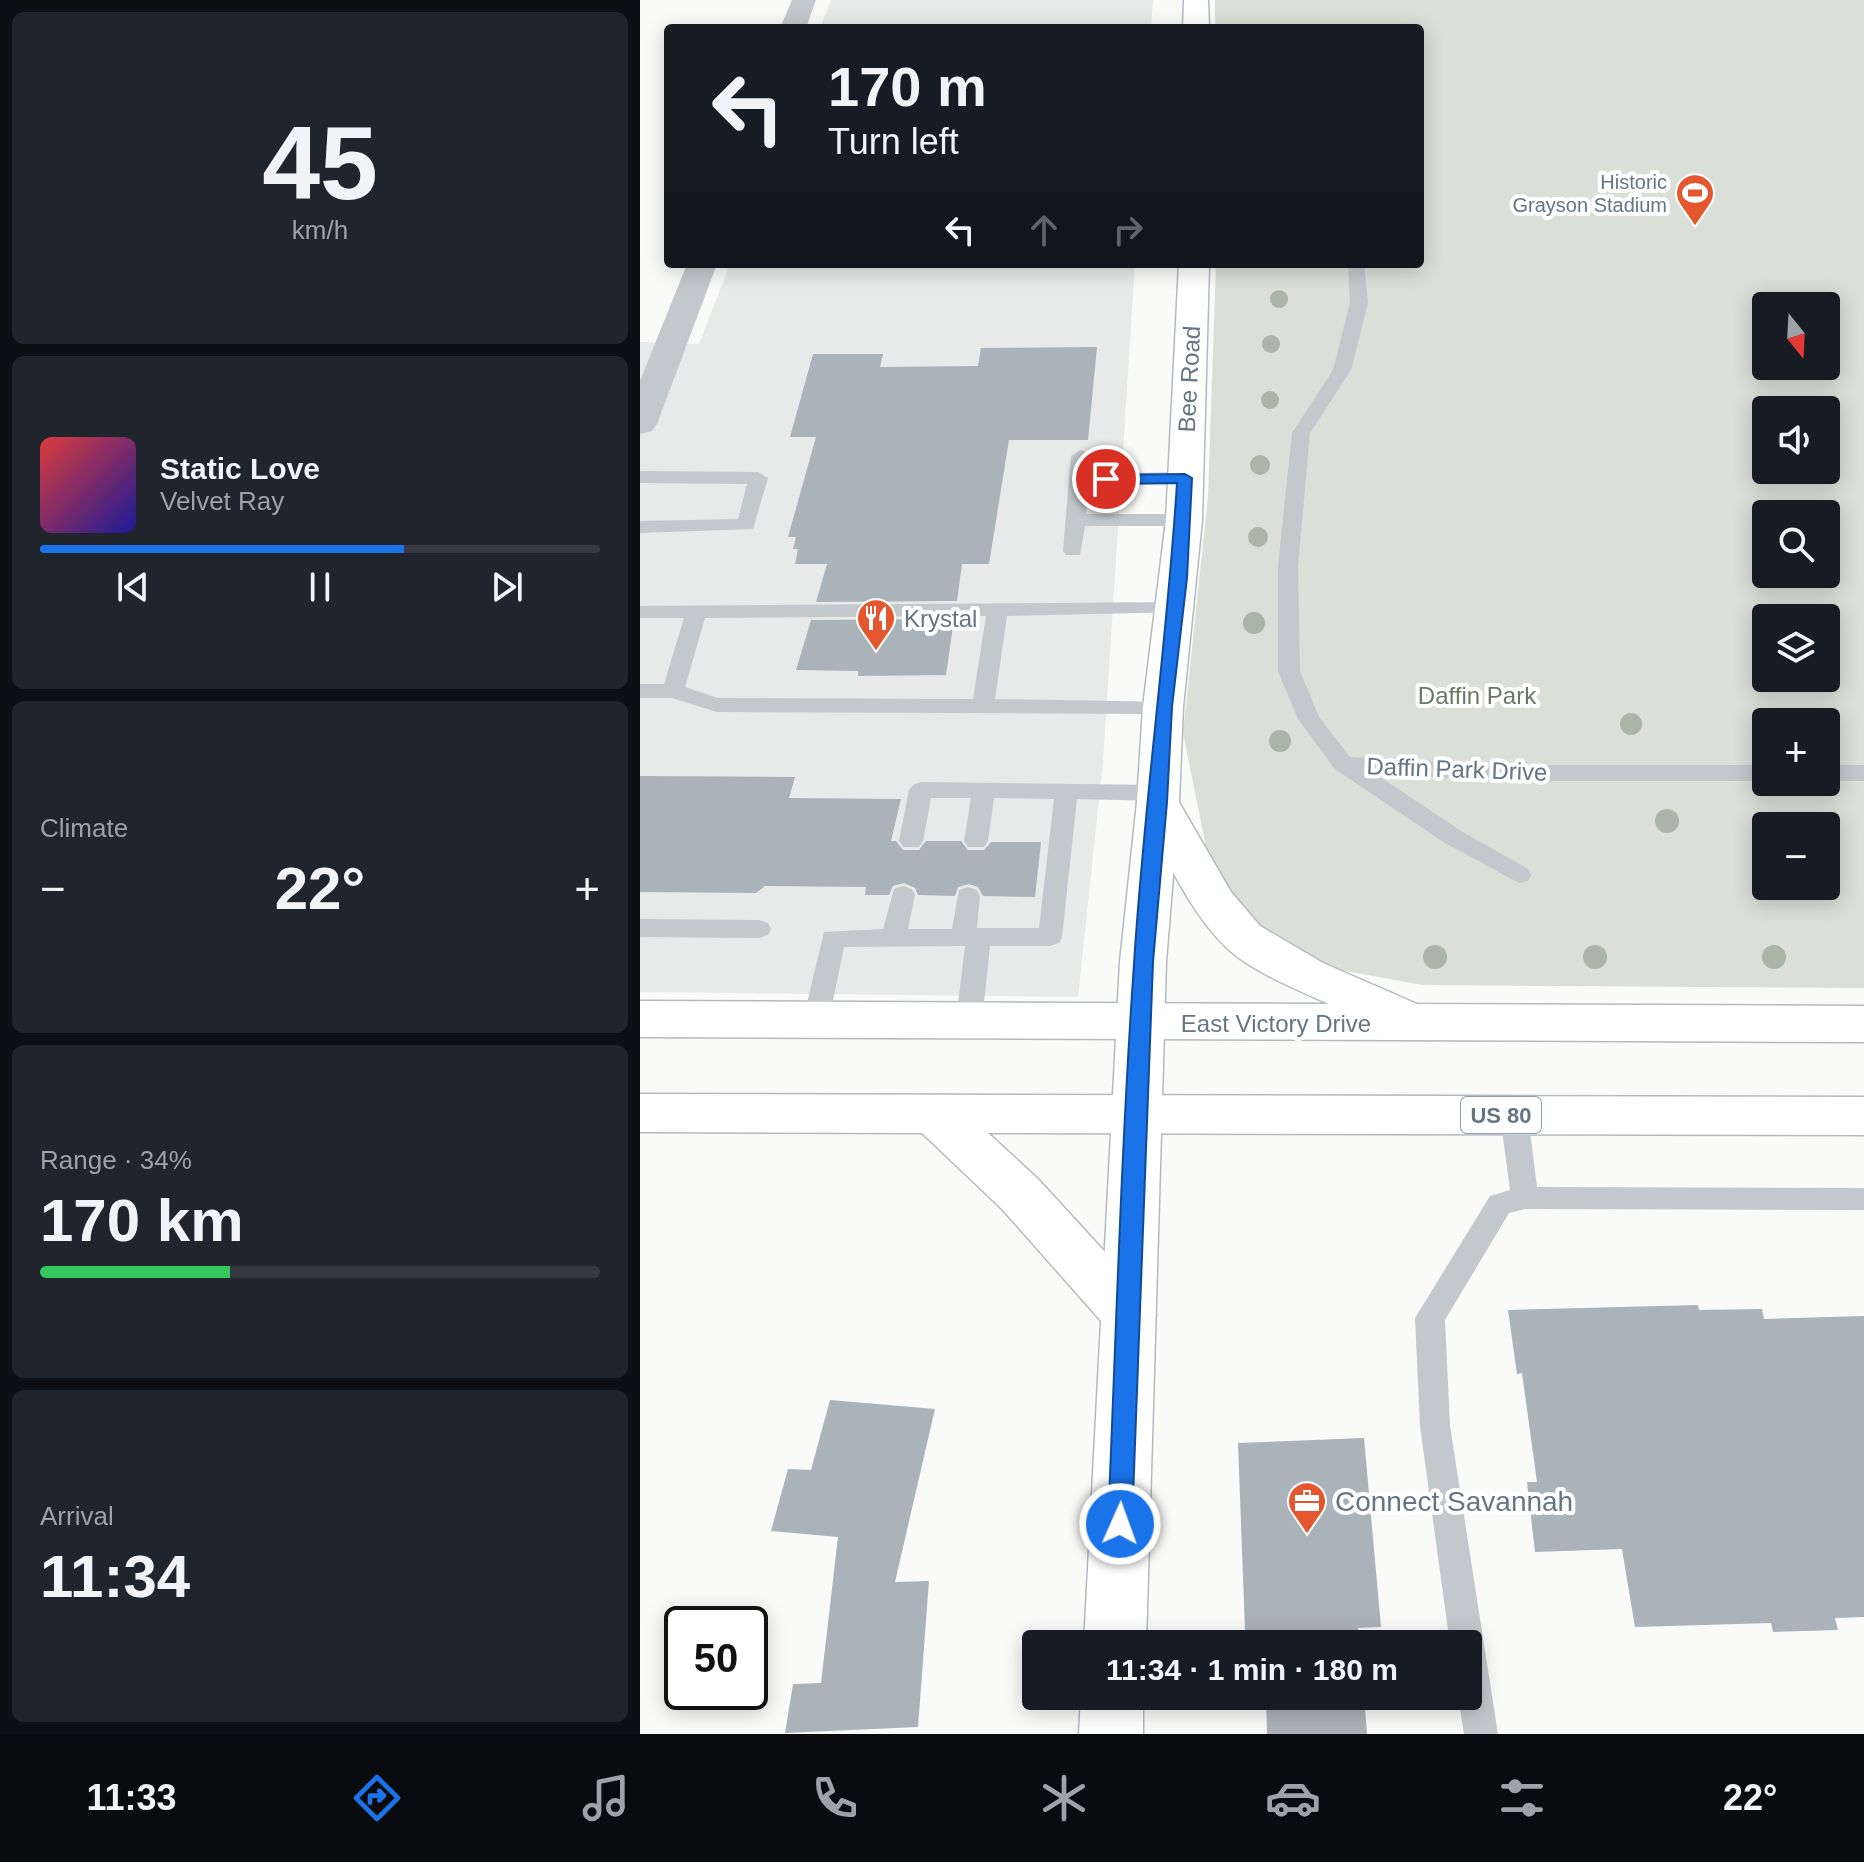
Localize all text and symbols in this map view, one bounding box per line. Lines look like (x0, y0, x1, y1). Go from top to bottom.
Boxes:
text: 170 m (828, 55, 987, 118)
icon: left (696, 56, 800, 160)
text: 45 (262, 105, 378, 221)
text: Turn left (828, 121, 959, 162)
place label: Historic Grayson Stadium (1512, 171, 1667, 216)
sports icon: Historic Grayson Stadium (1674, 172, 1716, 227)
icon: left (938, 208, 982, 252)
icon: ahead (1022, 208, 1066, 252)
icon: right (1106, 208, 1150, 252)
text: km/h (292, 215, 348, 245)
north arrow (1752, 292, 1840, 380)
map controls (1752, 292, 1840, 900)
street label: Bee Road (1173, 325, 1205, 433)
button: sound (1752, 396, 1840, 484)
pin (1072, 445, 1140, 513)
text: Static Love (160, 452, 320, 485)
icon: arrive (1084, 457, 1128, 501)
text: Velvet Ray (160, 486, 284, 516)
button: search (1752, 500, 1840, 588)
icon: previous (111, 565, 155, 609)
icon: pause (298, 565, 342, 609)
icon: next (485, 565, 529, 609)
restaurant icon: Krystal (855, 597, 897, 652)
button: layers (1752, 604, 1840, 692)
place label: Krystal (904, 605, 977, 632)
park label: Daffin Park (1418, 682, 1537, 709)
button: + (1752, 708, 1840, 796)
street label: Daffin Park Drive (1366, 752, 1548, 786)
button: − (1752, 812, 1840, 900)
text: Climate (40, 813, 128, 843)
text: 22° (275, 855, 365, 922)
text: − (40, 864, 66, 913)
text: + (574, 864, 600, 913)
street label: East Victory Drive (1181, 1010, 1371, 1037)
road number: US 80 (1461, 1097, 1541, 1133)
text: Range · 34% (40, 1145, 192, 1175)
text: 170 km (40, 1187, 244, 1254)
office icon: Connect Savannah (1286, 1480, 1328, 1535)
position arrow (1078, 1482, 1162, 1566)
place label: Connect Savannah (1335, 1486, 1573, 1517)
text: Arrival (40, 1501, 114, 1531)
text: 11:34 (40, 1543, 190, 1610)
speed limit sign: 50 (664, 1606, 768, 1710)
text: 11:34 · 1 min · 180 m (1106, 1653, 1398, 1686)
icon: directions (349, 1770, 405, 1826)
icon: music (578, 1770, 634, 1826)
icon: phone (807, 1770, 863, 1826)
icon: climate (1036, 1770, 1092, 1826)
icon: car (1265, 1770, 1321, 1826)
icon: filters (1494, 1770, 1550, 1826)
text: 11:33 (86, 1777, 177, 1818)
text: 22° (1723, 1777, 1777, 1818)

